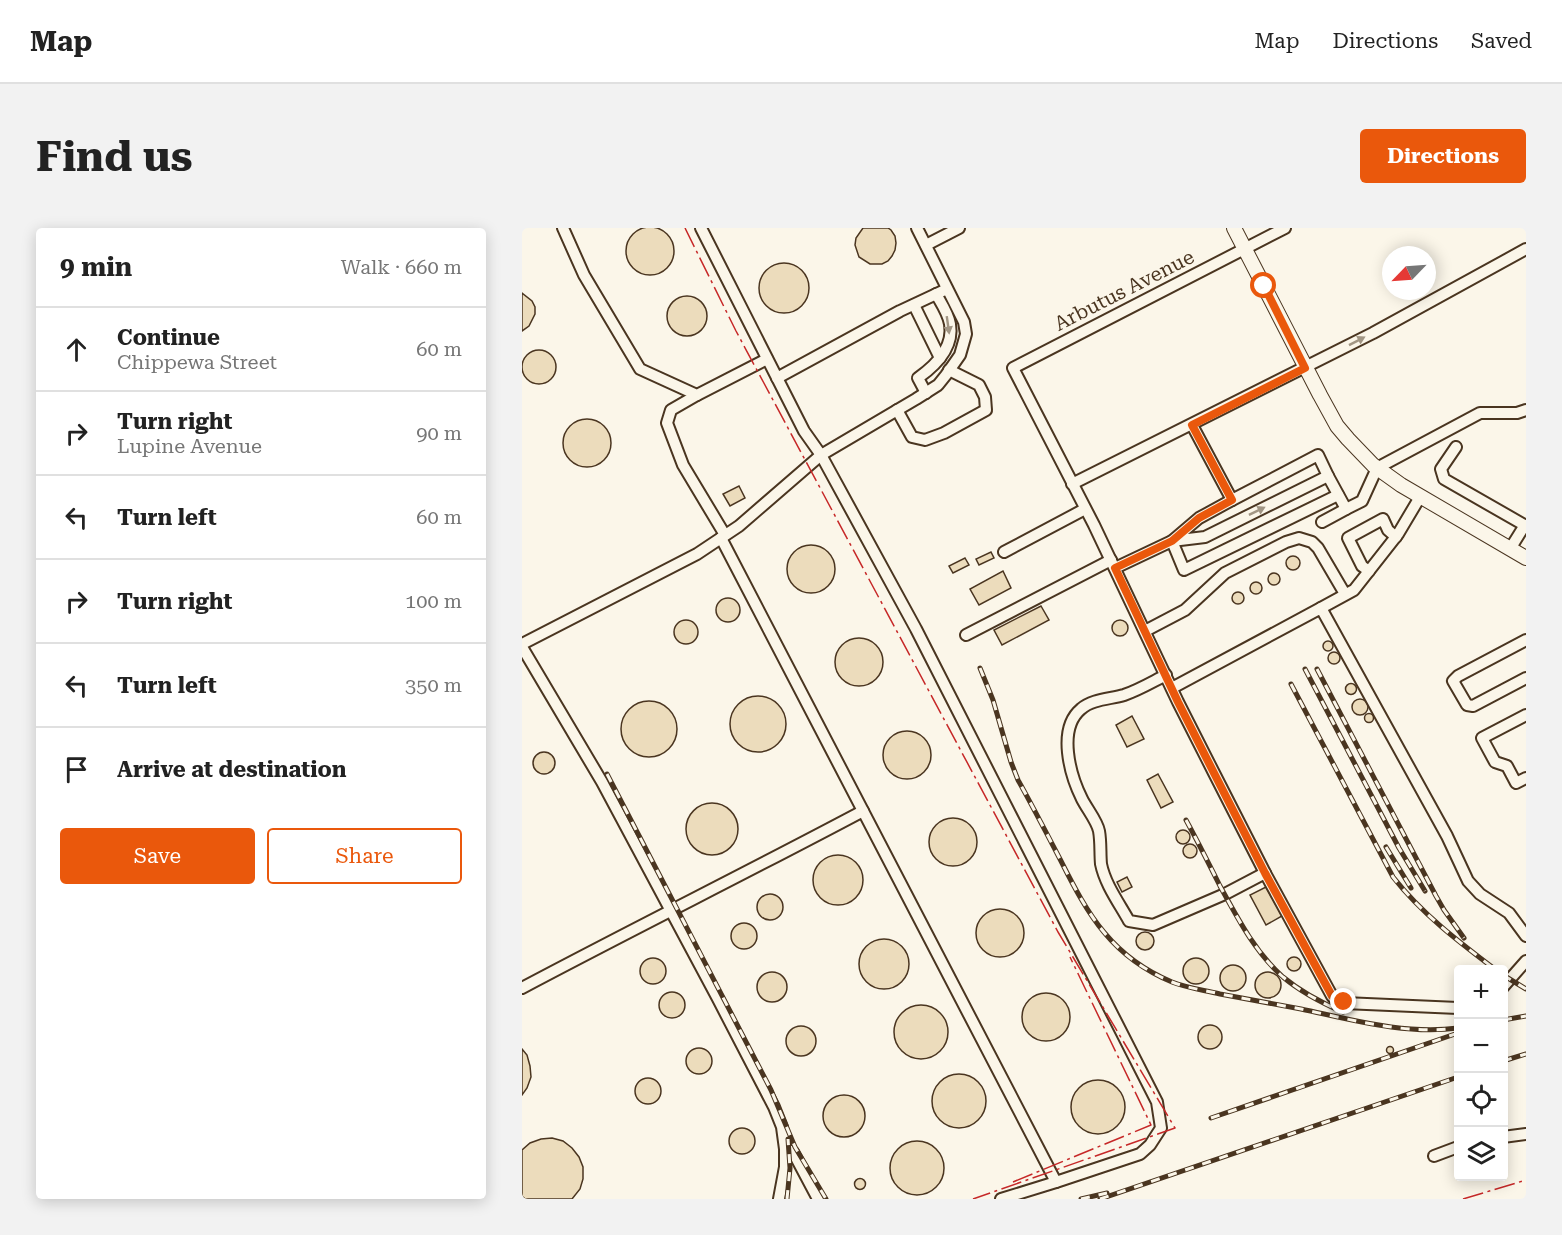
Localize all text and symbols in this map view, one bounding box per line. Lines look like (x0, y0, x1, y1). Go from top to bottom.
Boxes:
text: Map (30, 25, 92, 58)
text: Map (1255, 29, 1299, 53)
text: Directions (1332, 29, 1438, 53)
text: Saved (1471, 29, 1532, 53)
button: Directions (1360, 129, 1526, 183)
text: Find us (36, 132, 193, 181)
street label: Arbutus Avenue (1050, 244, 1198, 336)
north arrow (1382, 246, 1436, 300)
text: 9 min (60, 252, 132, 282)
text: Walk · 660 m (341, 255, 462, 279)
route start (1250, 272, 1276, 298)
one-way arrow (944, 316, 953, 335)
text: Continue (117, 325, 220, 350)
icon: ahead (60, 333, 93, 366)
one-way arrow (1349, 336, 1366, 346)
text: 60 m (416, 337, 462, 361)
text: Chippewa Street (117, 350, 277, 374)
text: Turn right (117, 409, 232, 434)
icon: right (60, 417, 93, 450)
text: 90 m (416, 421, 462, 445)
text: Lupine Avenue (117, 434, 262, 458)
icon: left (60, 501, 93, 534)
text: Turn left (117, 505, 217, 530)
text: 60 m (416, 505, 462, 529)
one-way arrow (1249, 506, 1266, 516)
icon: right (60, 585, 93, 618)
text: Turn right (117, 589, 232, 614)
text: 100 m (405, 589, 462, 613)
icon: left (60, 669, 93, 702)
text: Turn left (117, 673, 217, 698)
text: 350 m (405, 673, 462, 697)
icon: arrive (60, 753, 93, 786)
text: Arrive at destination (117, 757, 346, 782)
button: Save (60, 828, 255, 884)
button: Share (267, 828, 462, 884)
map controls (1454, 965, 1508, 1181)
button: + (1454, 965, 1508, 1019)
route end (1330, 988, 1356, 1014)
button: − (1454, 1019, 1508, 1073)
button: locate (1454, 1073, 1508, 1127)
button: layers (1454, 1127, 1508, 1181)

